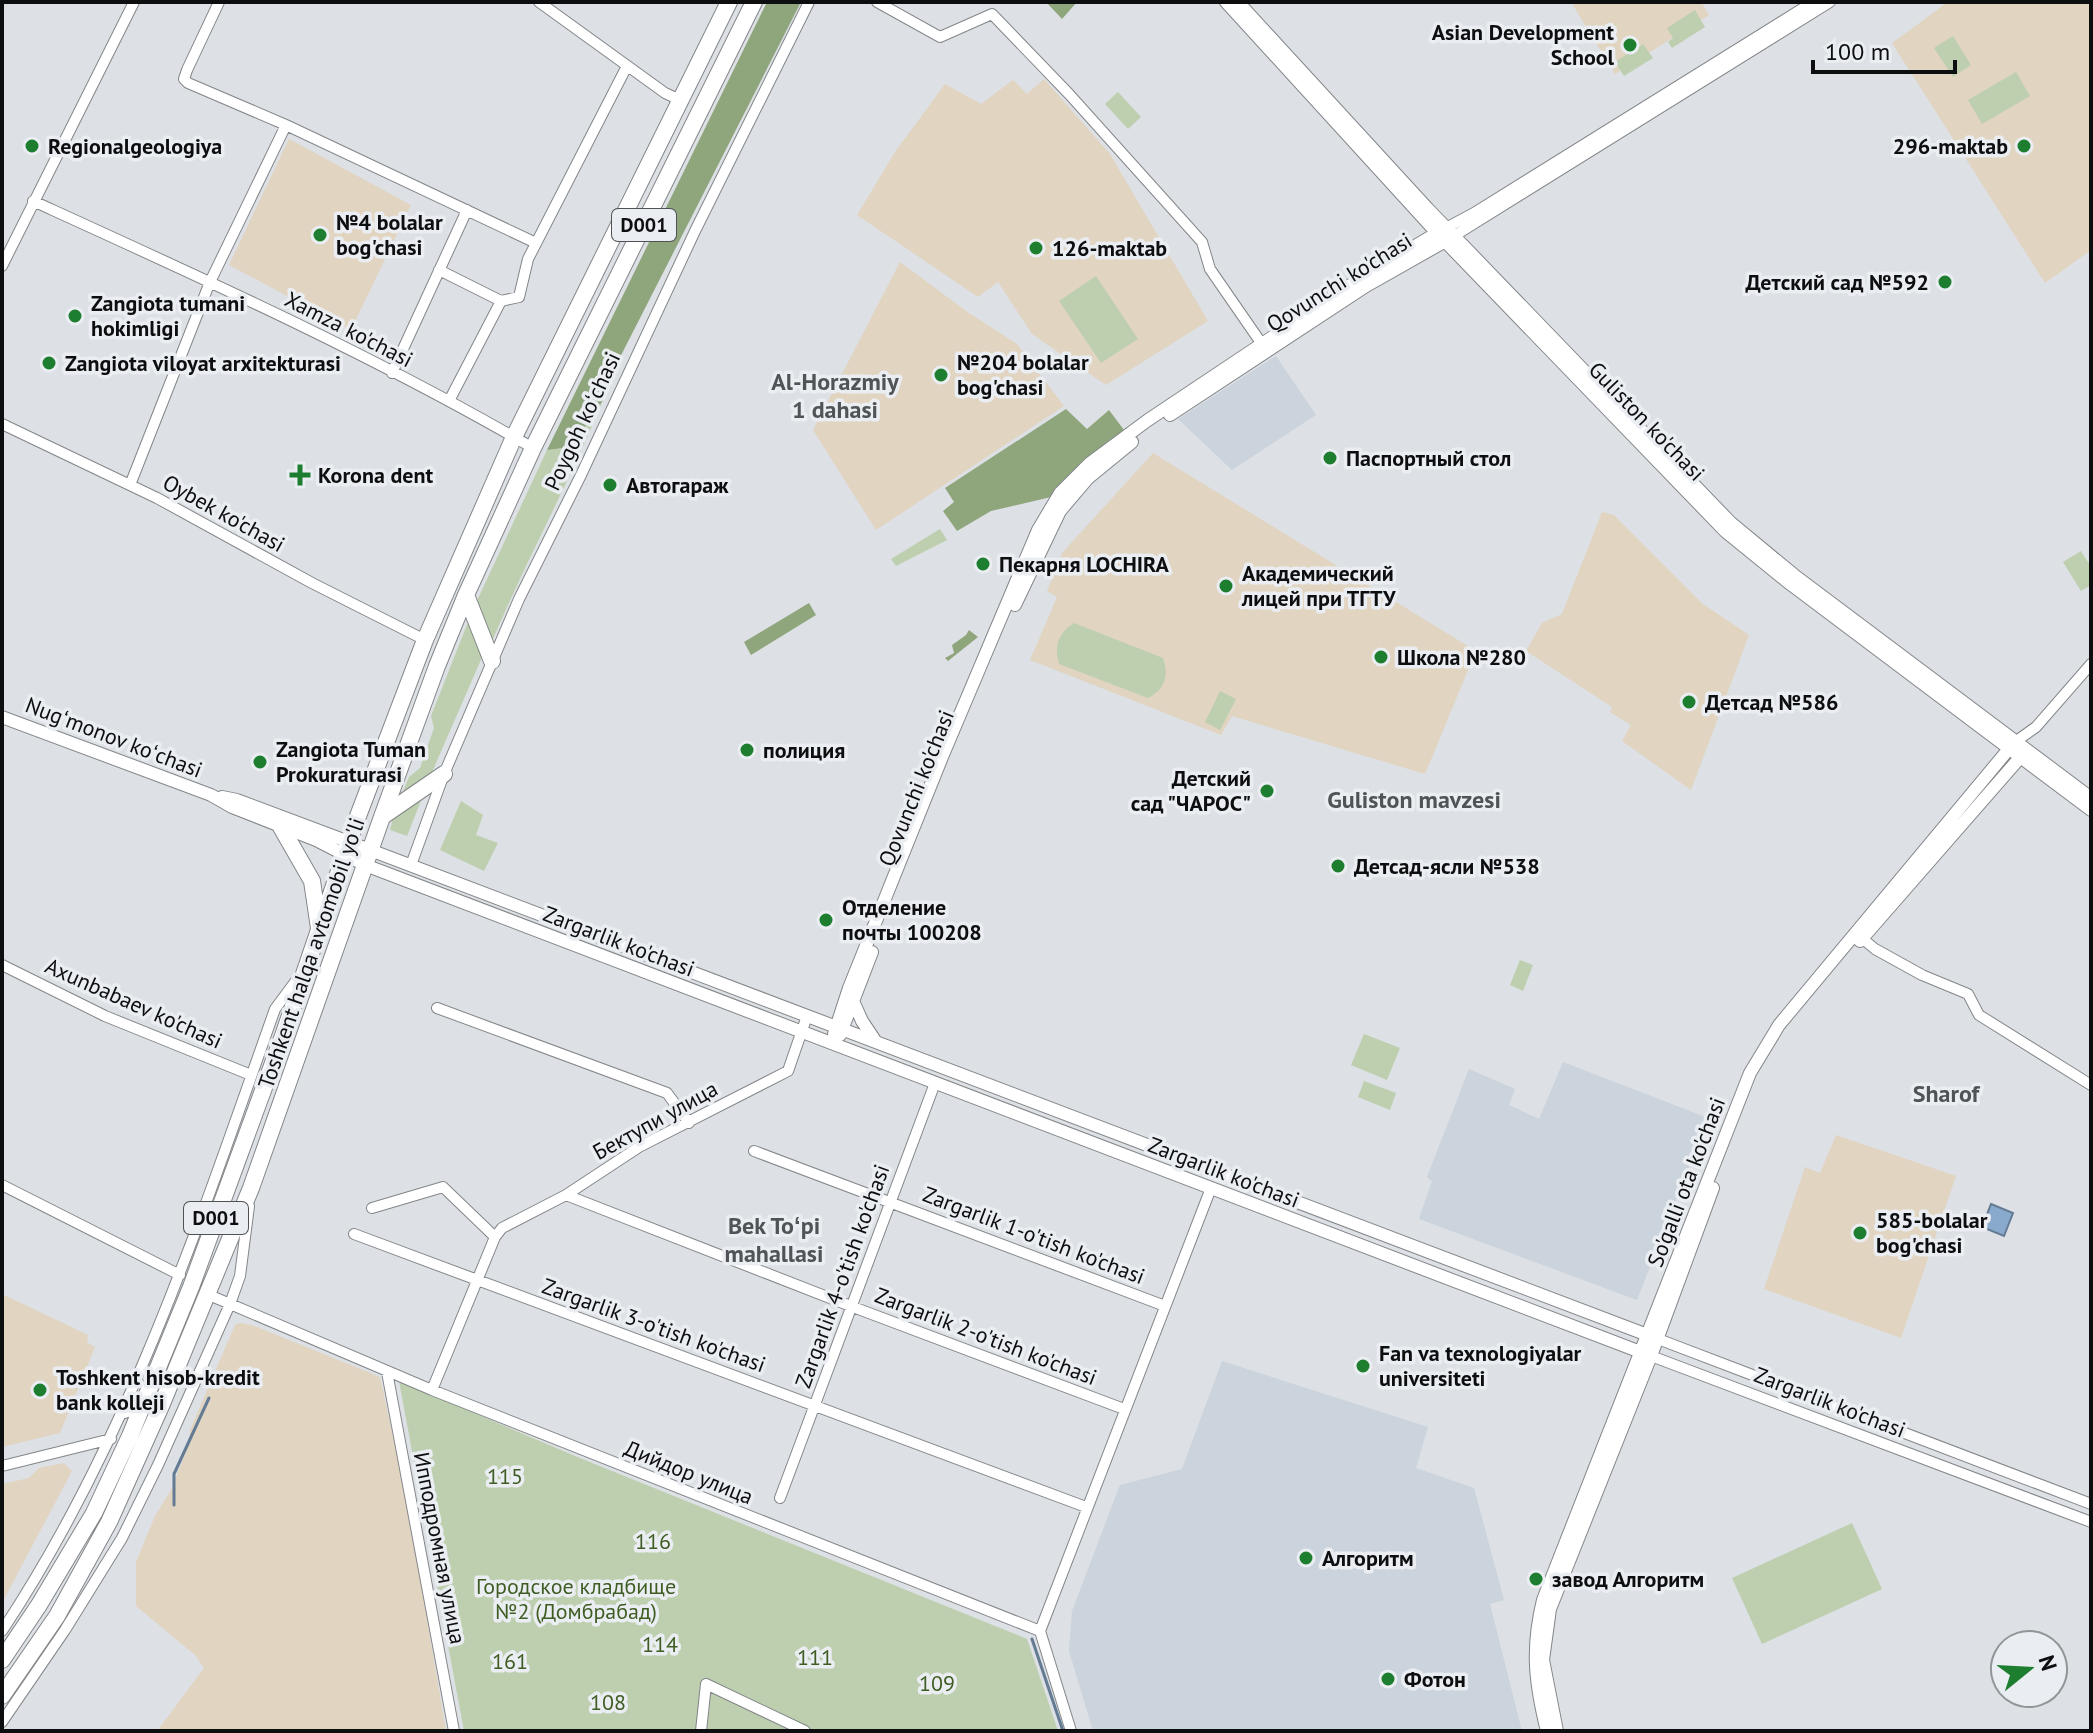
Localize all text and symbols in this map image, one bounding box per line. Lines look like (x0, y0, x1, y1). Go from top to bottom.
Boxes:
place label: Asian Development School (1432, 18, 1615, 71)
scale bar (1813, 24, 1955, 74)
marker: Asian Development School (1621, 36, 1639, 54)
text: 100 m (1825, 36, 1890, 67)
place label: Regionalgeologiya (48, 132, 222, 160)
place label: 296-maktab (1893, 132, 2008, 160)
marker: Regionalgeologiya (23, 137, 41, 155)
marker: 296-maktab (2015, 137, 2033, 155)
place label: №4 bolalar bog'chasi (336, 208, 443, 261)
road number: D001 (612, 209, 676, 241)
marker: №4 bolalar bog'chasi (311, 226, 329, 244)
street label: Qovunchi ko'chasi (1261, 226, 1417, 338)
place label: 126-maktab (1052, 234, 1167, 262)
marker: 126-maktab (1027, 239, 1045, 257)
place label: Детcкий сад №592 (1745, 268, 1929, 296)
marker: Детcкий сад №592 (1936, 273, 1954, 291)
street label: Xamza ko'chasi (280, 285, 418, 373)
place label: Zangiota tumani hokimligi (91, 289, 245, 342)
marker: Zangiota tumani hokimligi (66, 307, 84, 325)
street label: Poygoh koʻchasi (538, 347, 626, 495)
place label: №204 bolalar bog'chasi (957, 348, 1089, 401)
place label: Zangiota viloyat arxitekturasi (65, 349, 341, 377)
marker: Zangiota viloyat arxitekturasi (40, 354, 58, 372)
street label: Guliston ko'chasi (1583, 355, 1711, 487)
district label: Al-Horazmiy 1 dahasi (771, 366, 899, 425)
marker: №204 bolalar bog'chasi (932, 366, 950, 384)
place label: Паспортный стол (1346, 444, 1511, 472)
marker: Паспортный стол (1321, 449, 1339, 467)
place label: Korona dent (318, 461, 433, 489)
marker: Korona dent (289, 464, 311, 486)
street label: Oybek ko'chasi (158, 468, 290, 558)
place label: Автогараж (626, 471, 729, 499)
marker: Автогараж (601, 476, 619, 494)
place label: Пекарня LOCHIRA (999, 550, 1170, 578)
marker: Пекарня LOCHIRA (974, 555, 992, 573)
place label: Академический лицей при ТГТУ (1241, 559, 1396, 612)
marker: Академический лицей при ТГТУ (1217, 577, 1235, 595)
place label: Школа №280 (1397, 643, 1526, 671)
marker: Школа №280 (1372, 648, 1390, 666)
place label: Детсад №586 (1705, 688, 1839, 716)
street label: Nugʻmonov koʻchasi (22, 690, 206, 784)
marker: Детсад №586 (1680, 693, 1698, 711)
street label: Qovunchi ko'chasi (872, 706, 960, 870)
place label: Zangiota Tuman Prokuraturasi (276, 735, 426, 788)
place label: полиция (763, 736, 845, 764)
marker: полиция (738, 741, 756, 759)
marker: Zangiota Tuman Prokuraturasi (251, 753, 269, 771)
place label: Детский сад "ЧАРОС" (1131, 764, 1251, 817)
marker: Детский сад "ЧАРОС" (1258, 782, 1276, 800)
district label: Guliston mavzesi (1327, 784, 1501, 815)
street label: Toshkent halqa avtomobil yo'li (251, 814, 371, 1092)
place label: Детсад-ясли №538 (1354, 852, 1540, 880)
marker: Детсад-ясли №538 (1329, 857, 1347, 875)
place label: Отделение почты 100208 (842, 893, 982, 946)
street label: Zargarlik ko'chasi (539, 899, 699, 983)
marker: Отделение почты 100208 (817, 911, 835, 929)
street label: Axunbabaev ko'chasi (41, 951, 227, 1055)
street label: Бектупи улица (588, 1074, 722, 1166)
district label: Sharof (1913, 1078, 1981, 1109)
street label: So'galli ota ko'chasi (1641, 1093, 1731, 1271)
street label: Zargarlik ko'chasi (1144, 1130, 1304, 1214)
street label: Zargarlik 4-o'tish ko'chasi (789, 1161, 895, 1391)
street label: Zargarlik 1-o'tish ko'chasi (919, 1180, 1149, 1290)
road number: D001 (184, 1202, 248, 1234)
place label: 585-bolalar bog'chasi (1876, 1206, 1988, 1259)
district label: Bek Toʻpi mahallasi (725, 1210, 823, 1269)
marker: 585-bolalar bog'chasi (1851, 1224, 1869, 1242)
street label: Zargarlik 3-o'tish ko'chasi (539, 1272, 769, 1378)
street label: Zargarlik 2-o'tish ko'chasi (871, 1281, 1101, 1391)
place label: Fan va texnologiyalar universiteti (1379, 1339, 1582, 1392)
marker: Fan va texnologiyalar universiteti (1354, 1357, 1372, 1375)
street label: Zargarlik ko'chasi (1750, 1360, 1910, 1444)
place label: Toshkent hisob-kredit bank kolleji (56, 1363, 260, 1416)
marker: Toshkent hisob-kredit bank kolleji (31, 1381, 49, 1399)
street label: Дийдор улица (621, 1434, 757, 1510)
street label: Ипподромная улица (408, 1450, 472, 1646)
park label: 115 (487, 1462, 523, 1490)
park label: 116 (635, 1527, 671, 1555)
place label: Алгоритм (1322, 1544, 1414, 1572)
marker: Алгоритм (1297, 1549, 1315, 1567)
place label: завод Алгоритм (1552, 1565, 1704, 1593)
marker: завод Алгоритм (1527, 1570, 1545, 1588)
park label: Городское кладбище №2 (Домбрабад) (476, 1572, 676, 1625)
north arrow (1989, 1629, 2069, 1709)
park label: 114 (642, 1630, 678, 1658)
park label: 111 (797, 1643, 833, 1671)
park label: 161 (492, 1647, 528, 1675)
text: N (2032, 1652, 2064, 1674)
place label: Фотон (1404, 1665, 1466, 1693)
park label: 109 (919, 1669, 955, 1697)
marker: Фотон (1379, 1670, 1397, 1688)
park label: 108 (590, 1688, 626, 1716)

